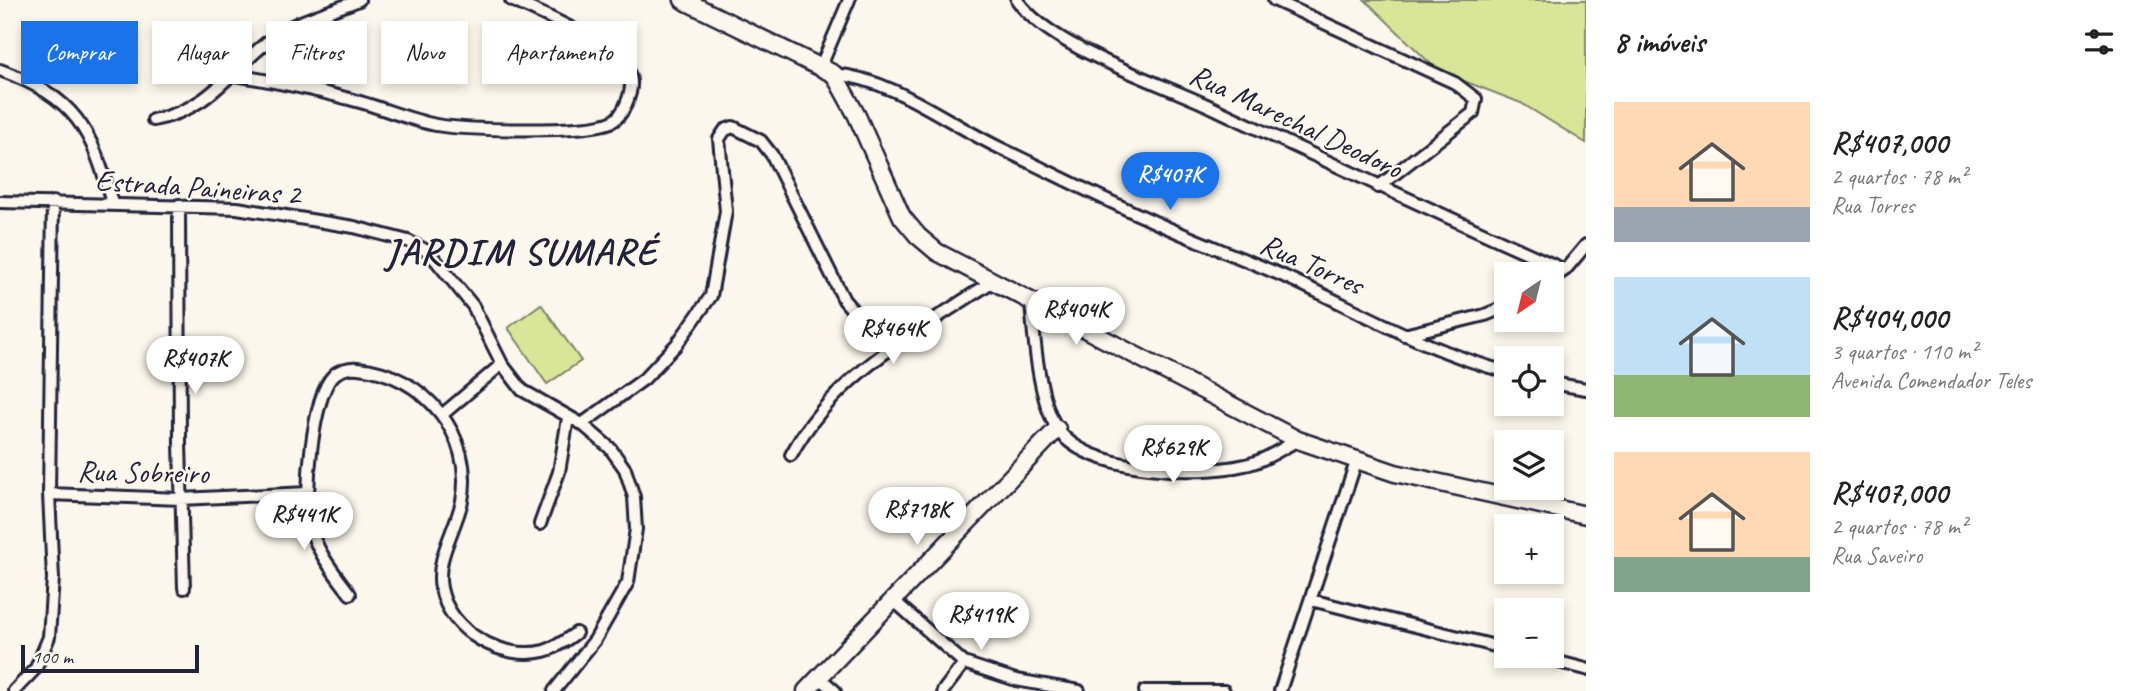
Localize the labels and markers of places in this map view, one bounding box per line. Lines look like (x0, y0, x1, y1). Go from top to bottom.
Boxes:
pin: R$407K (1113, 152, 1227, 212)
pin: R$404K (1019, 288, 1133, 347)
pin: R$464K (836, 306, 950, 366)
pin: R$407K (138, 336, 252, 396)
pin: R$629K (1116, 426, 1230, 485)
pin: R$718K (860, 488, 974, 547)
pin: R$441K (247, 492, 361, 552)
pin: R$419K (924, 592, 1038, 652)

